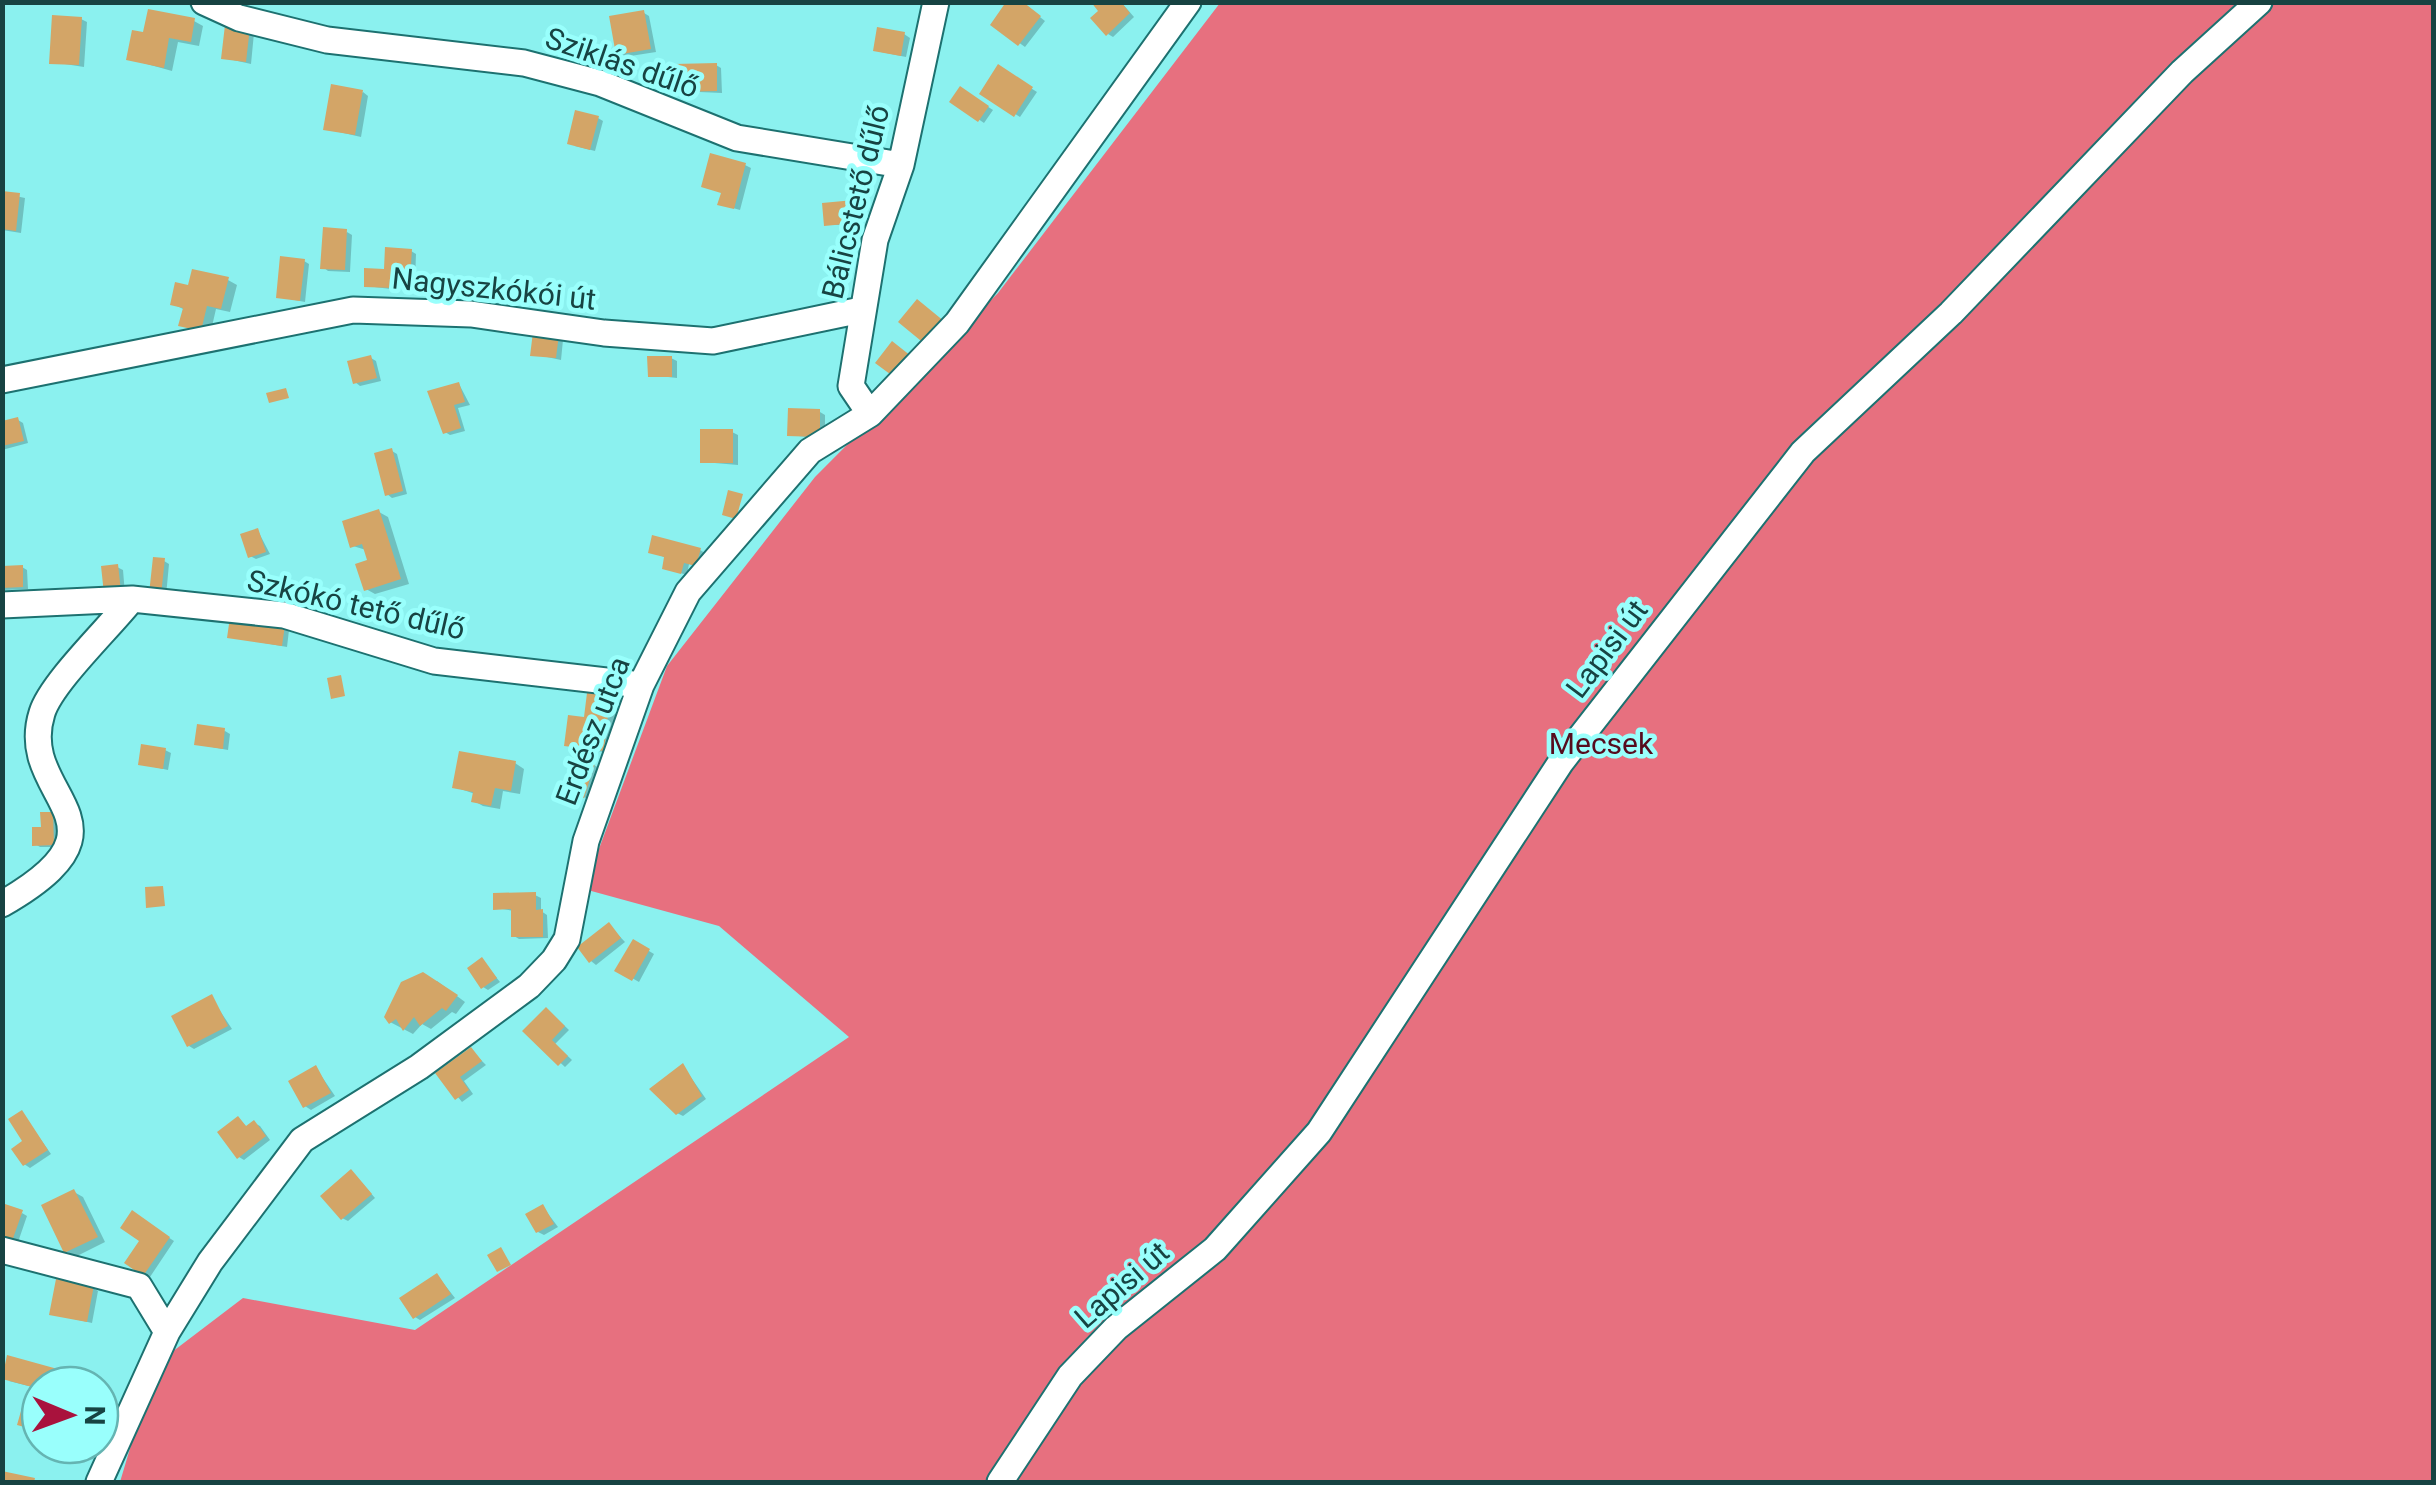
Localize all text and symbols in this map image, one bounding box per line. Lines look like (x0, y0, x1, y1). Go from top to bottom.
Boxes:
street label: Sziklás dűlő (541, 20, 703, 105)
street label: Bálicstető dűlő (815, 101, 897, 302)
street label: Nagyszkókói út (390, 260, 598, 317)
street label: Szkókó tető dűlő (244, 562, 468, 647)
street label: Lapisi út (1559, 593, 1655, 704)
street label: Erdész utca (548, 652, 637, 810)
park label: Mecsek (1549, 726, 1654, 761)
street label: Lapisi út (1067, 1234, 1176, 1335)
north arrow (20, 1365, 120, 1465)
text: N (78, 1405, 111, 1426)

